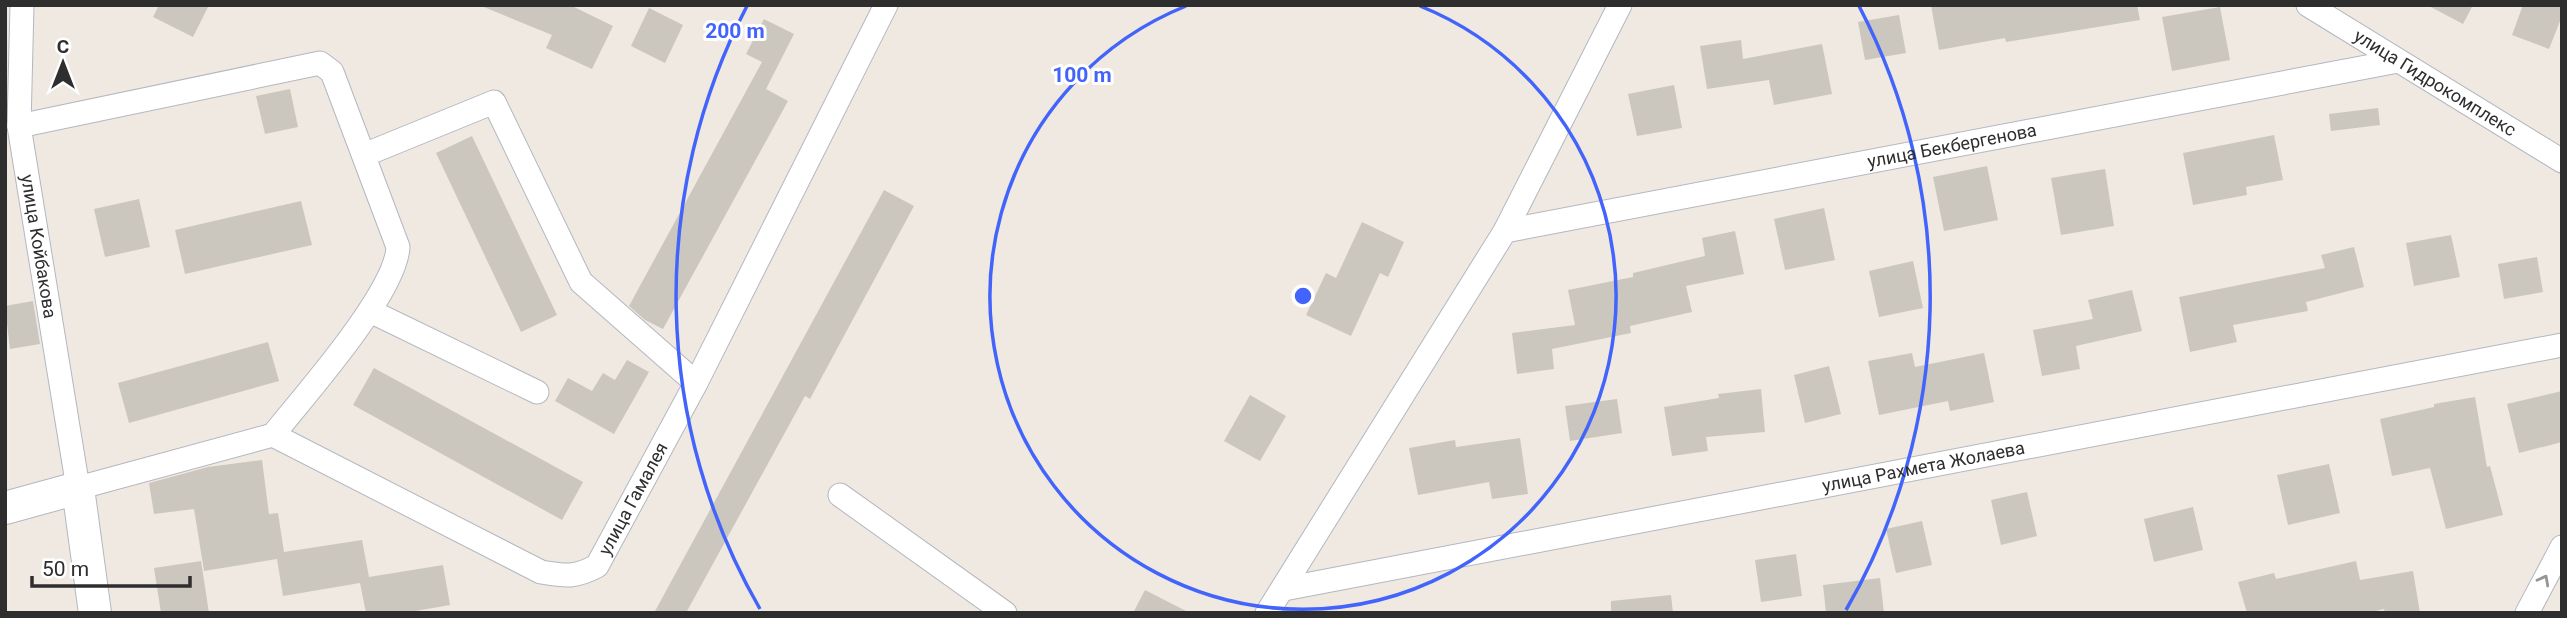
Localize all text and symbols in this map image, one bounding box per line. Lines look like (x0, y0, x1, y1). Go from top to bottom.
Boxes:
text: 200 m (705, 19, 765, 43)
street label: улица Гидрокомплекс (2350, 25, 2520, 140)
north arrow (28, 28, 98, 98)
text: С (57, 35, 69, 58)
text: 100 m (1052, 63, 1112, 87)
street label: улица Бекбергенова (1866, 119, 2038, 172)
street label: улица Койбакова (17, 173, 61, 320)
centre of rings (1291, 284, 1315, 308)
street label: улица Рахмета Жолаева (1820, 437, 2026, 496)
street label: улица Гамалея (594, 439, 672, 559)
scale bar (32, 544, 189, 588)
text: 50 m (42, 557, 89, 581)
one-way arrow (2536, 574, 2550, 587)

